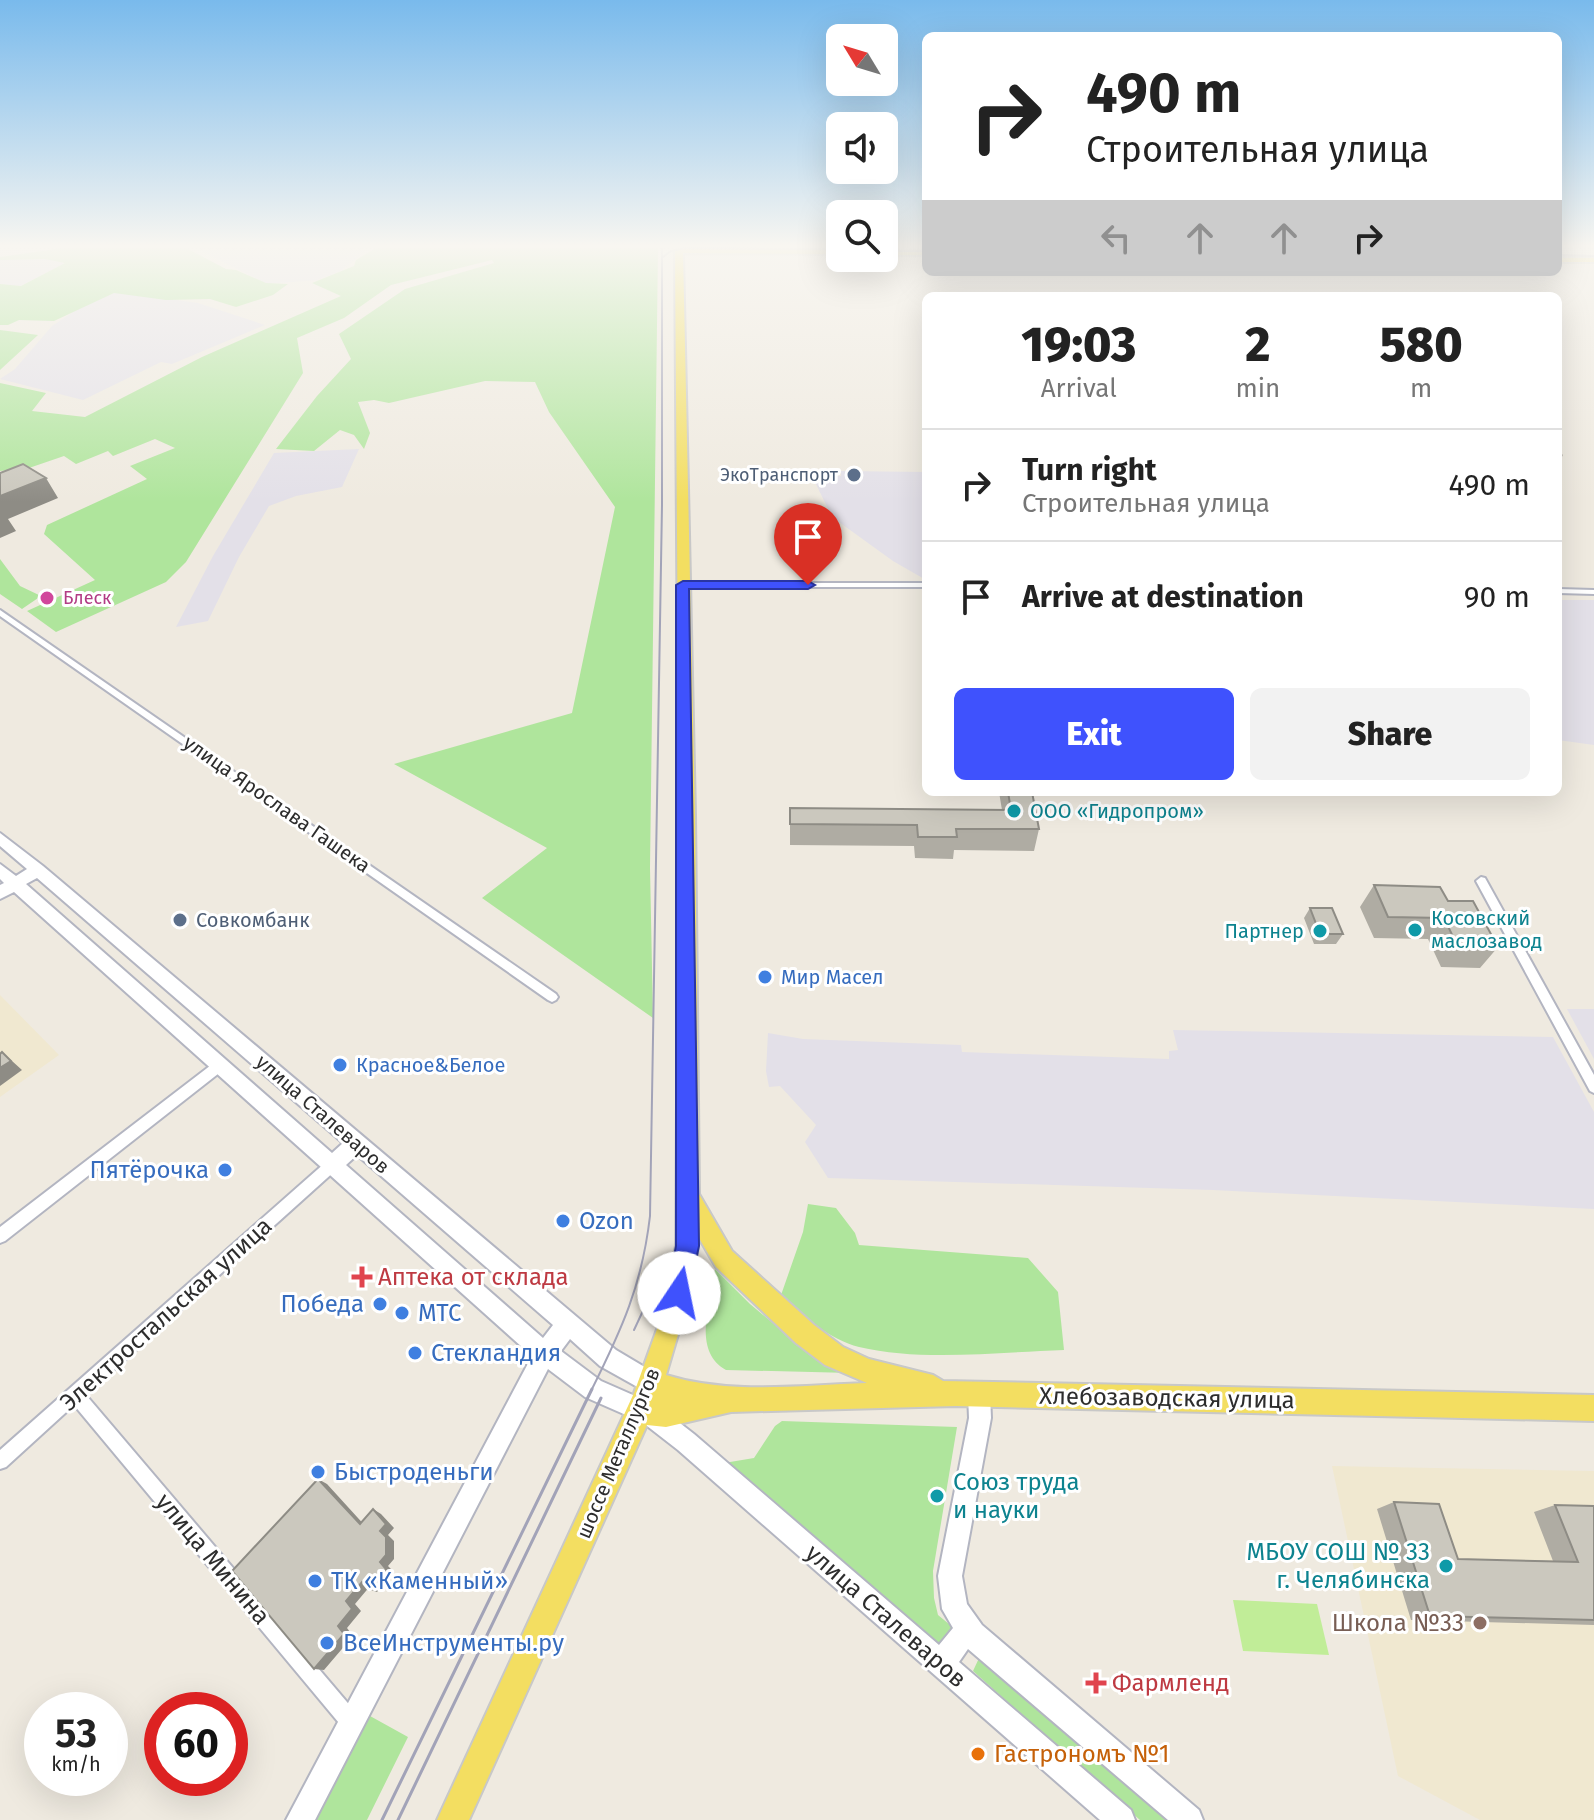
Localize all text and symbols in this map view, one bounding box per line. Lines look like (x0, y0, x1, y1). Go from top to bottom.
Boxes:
north arrow (826, 24, 898, 96)
map controls (826, 24, 898, 272)
text: 490 m (1086, 60, 1241, 127)
icon: right (954, 64, 1058, 168)
button: sound (826, 112, 898, 184)
text: Строительная улица (1086, 128, 1429, 172)
button: search (826, 200, 898, 272)
icon: left (1094, 216, 1138, 260)
icon: ahead (1178, 216, 1222, 260)
icon: ahead (1262, 216, 1306, 260)
icon: right (1346, 216, 1390, 260)
text: 19:03 (1021, 316, 1136, 374)
text: 2 (1245, 316, 1270, 374)
text: 580 (1380, 316, 1463, 374)
text: Arrival (1041, 373, 1117, 404)
text: min (1235, 373, 1280, 404)
text: m (1410, 373, 1432, 404)
text: Turn right (1022, 452, 1157, 488)
icon: right (954, 463, 998, 507)
place label: ЭкоТранспорт (720, 464, 839, 486)
marker: ЭкоТранспорт (845, 466, 863, 484)
text: 490 m (1448, 467, 1530, 503)
text: Строительная улица (1022, 488, 1270, 519)
pin (774, 503, 842, 585)
icon: arrive (786, 515, 830, 559)
icon: arrive (954, 575, 998, 619)
text: Arrive at destination (1022, 579, 1304, 615)
text: 90 m (1464, 579, 1530, 615)
place label: Блеск (63, 587, 112, 609)
marker: Блеск (38, 589, 56, 607)
button: Exit (954, 688, 1234, 780)
button: Share (1250, 688, 1530, 780)
street label: улица Ярослава Гашека (179, 730, 375, 878)
place label: ООО «Гидропром» (1030, 799, 1204, 823)
marker: ООО «Гидропром» (1005, 802, 1023, 820)
place label: Косовский маслозавод (1431, 906, 1542, 953)
place label: Совкомбанк (196, 908, 310, 932)
marker: Совкомбанк (171, 911, 189, 929)
place label: Партнер (1225, 919, 1304, 943)
marker: Косовский маслозавод (1406, 921, 1424, 939)
marker: Партнер (1311, 922, 1329, 940)
place label: Мир Масел (781, 965, 884, 989)
marker: Мир Масел (756, 968, 774, 986)
street label: улица Сталеваров (251, 1049, 395, 1179)
place label: Красное&Белое (356, 1053, 505, 1077)
marker: Красное&Белое (331, 1056, 349, 1074)
place label: Пятёрочка (90, 1156, 209, 1184)
marker: Пятёрочка (216, 1161, 234, 1179)
place label: Ozon (579, 1207, 634, 1235)
street label: Электростальская улица (55, 1212, 277, 1416)
marker: Ozon (554, 1212, 572, 1230)
position arrow (637, 1251, 721, 1335)
place label: Аптека от склада (378, 1263, 569, 1291)
marker: Аптека от склада (353, 1268, 371, 1286)
place label: Победа (281, 1290, 364, 1318)
marker: Победа (371, 1295, 389, 1313)
place label: МТС (418, 1299, 461, 1327)
marker: МТС (393, 1304, 411, 1322)
place label: Стекландия (431, 1339, 561, 1367)
marker: Стекландия (406, 1344, 424, 1362)
street label: шоссе Металлургов (571, 1364, 665, 1542)
street label: Хлебозаводская улица (1039, 1382, 1295, 1414)
place label: Быстроденьги (334, 1458, 494, 1486)
marker: Быстроденьги (309, 1463, 327, 1481)
place label: Союз труда и науки (953, 1468, 1080, 1524)
marker: Союз труда и науки (928, 1487, 946, 1505)
street label: улица Минина (150, 1488, 276, 1630)
place label: МБОУ СОШ № 33 г. Челябинска (1246, 1538, 1430, 1594)
street label: улица Сталеваров (800, 1539, 972, 1693)
marker: МБОУ СОШ № 33 г. Челябинска (1437, 1557, 1455, 1575)
place label: ТК «Каменный» (331, 1567, 508, 1595)
marker: ТК «Каменный» (306, 1572, 324, 1590)
place label: Школа №33 (1332, 1609, 1464, 1637)
marker: Школа №33 (1471, 1614, 1489, 1632)
place label: ВсеИнструменты.ру (343, 1629, 564, 1657)
marker: ВсеИнструменты.ру (318, 1634, 336, 1652)
place label: Фармленд (1112, 1669, 1229, 1697)
marker: Фармленд (1087, 1674, 1105, 1692)
speed limit sign: 60 (144, 1692, 248, 1796)
text: 53 (55, 1710, 97, 1758)
place label: Гастрономъ №1 (994, 1740, 1170, 1768)
marker: Гастрономъ №1 (969, 1745, 987, 1763)
text: km/h (51, 1752, 101, 1776)

